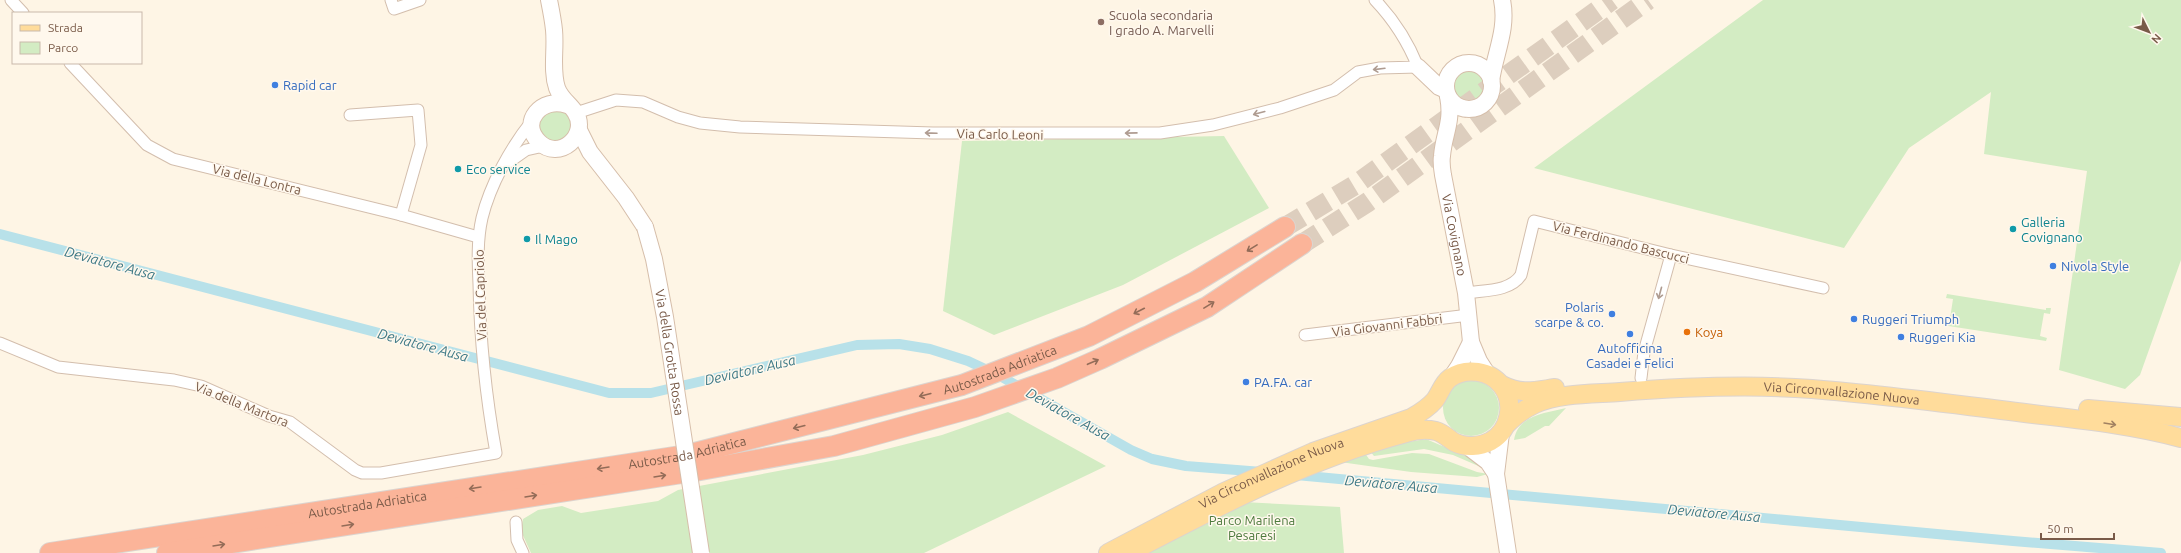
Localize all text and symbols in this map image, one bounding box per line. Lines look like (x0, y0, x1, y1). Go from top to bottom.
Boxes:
place label: Scuola secondaria I grado A. Marvelli (1109, 8, 1214, 37)
legend (12, 12, 142, 64)
north arrow (2129, 12, 2169, 52)
marker: Scuola secondaria I grado A. Marvelli (1096, 17, 1106, 27)
text: Strada (48, 21, 83, 34)
text: N (2149, 32, 2164, 46)
text: Parco (48, 41, 78, 54)
one-way arrow (1373, 65, 1386, 73)
place label: Rapid car (283, 78, 337, 92)
marker: Rapid car (270, 80, 280, 90)
one-way arrow (1252, 110, 1265, 118)
street label: Via Carlo Leoni (956, 126, 1044, 142)
one-way arrow (925, 129, 938, 137)
one-way arrow (1125, 130, 1138, 137)
street label: Via della Lontra (211, 161, 303, 197)
place label: Eco service (466, 162, 531, 176)
marker: Eco service (453, 164, 463, 174)
street label: Via Covignano (1440, 193, 1470, 277)
place label: Galleria Covignano (2021, 215, 2083, 244)
street label: Via Ferdinando Bascucci (1551, 218, 1691, 266)
marker: Galleria Covignano (2008, 224, 2018, 234)
place label: Il Mago (535, 232, 578, 246)
marker: Il Mago (522, 234, 532, 244)
water label: Deviatore Ausa (63, 243, 157, 283)
one-way arrow (1246, 244, 1258, 252)
street label: Via del Capriolo (471, 249, 489, 341)
place label: Nivola Style (2061, 259, 2129, 273)
marker: Nivola Style (2048, 261, 2058, 271)
one-way arrow (1656, 286, 1664, 299)
street label: Via della Grotta Rossa (653, 288, 687, 416)
one-way arrow (1203, 300, 1215, 308)
place label: Polaris scarpe & co. (1535, 300, 1604, 329)
one-way arrow (1133, 308, 1145, 315)
marker: Polaris scarpe & co. (1607, 309, 1617, 319)
street label: Via Giovanni Fabbri (1331, 311, 1443, 339)
place label: Ruggeri Triumph (1862, 312, 1959, 326)
marker: Ruggeri Triumph (1849, 314, 1859, 324)
water label: Deviatore Ausa (376, 325, 470, 365)
place label: Koya (1695, 325, 1723, 339)
marker: Koya (1682, 327, 1692, 337)
marker: Autofficina Casadei e Felici (1625, 329, 1635, 339)
place label: Ruggeri Kia (1909, 330, 1976, 344)
marker: Ruggeri Kia (1896, 332, 1906, 342)
place label: Autofficina Casadei e Felici (1586, 341, 1674, 370)
street label: Autostrada Adriatica (942, 342, 1059, 397)
water label: Deviatore Ausa (703, 352, 798, 388)
one-way arrow (1086, 358, 1098, 366)
place label: PA.FA. car (1254, 375, 1312, 389)
marker: PA.FA. car (1241, 377, 1251, 387)
street label: Via della Martora (193, 379, 291, 429)
street label: Via Circonvallazione Nuova (1763, 380, 1921, 407)
water label: Deviatore Ausa (1023, 384, 1113, 444)
one-way arrow (918, 392, 931, 399)
one-way arrow (2103, 420, 2116, 428)
one-way arrow (792, 424, 805, 431)
street label: Autostrada Adriatica (627, 433, 747, 471)
street label: Via Circonvallazione Nuova (1196, 435, 1345, 511)
one-way arrow (597, 464, 610, 472)
one-way arrow (653, 472, 666, 480)
water label: Deviatore Ausa (1344, 472, 1438, 496)
one-way arrow (469, 484, 482, 492)
street label: Autostrada Adriatica (307, 488, 428, 520)
one-way arrow (525, 492, 538, 500)
water label: Deviatore Ausa (1667, 501, 1761, 525)
park label: Parco Marilena Pesaresi (1209, 513, 1295, 542)
scale bar (2041, 515, 2114, 541)
one-way arrow (341, 521, 354, 529)
text: 50 m (2047, 522, 2074, 535)
one-way arrow (212, 541, 225, 549)

